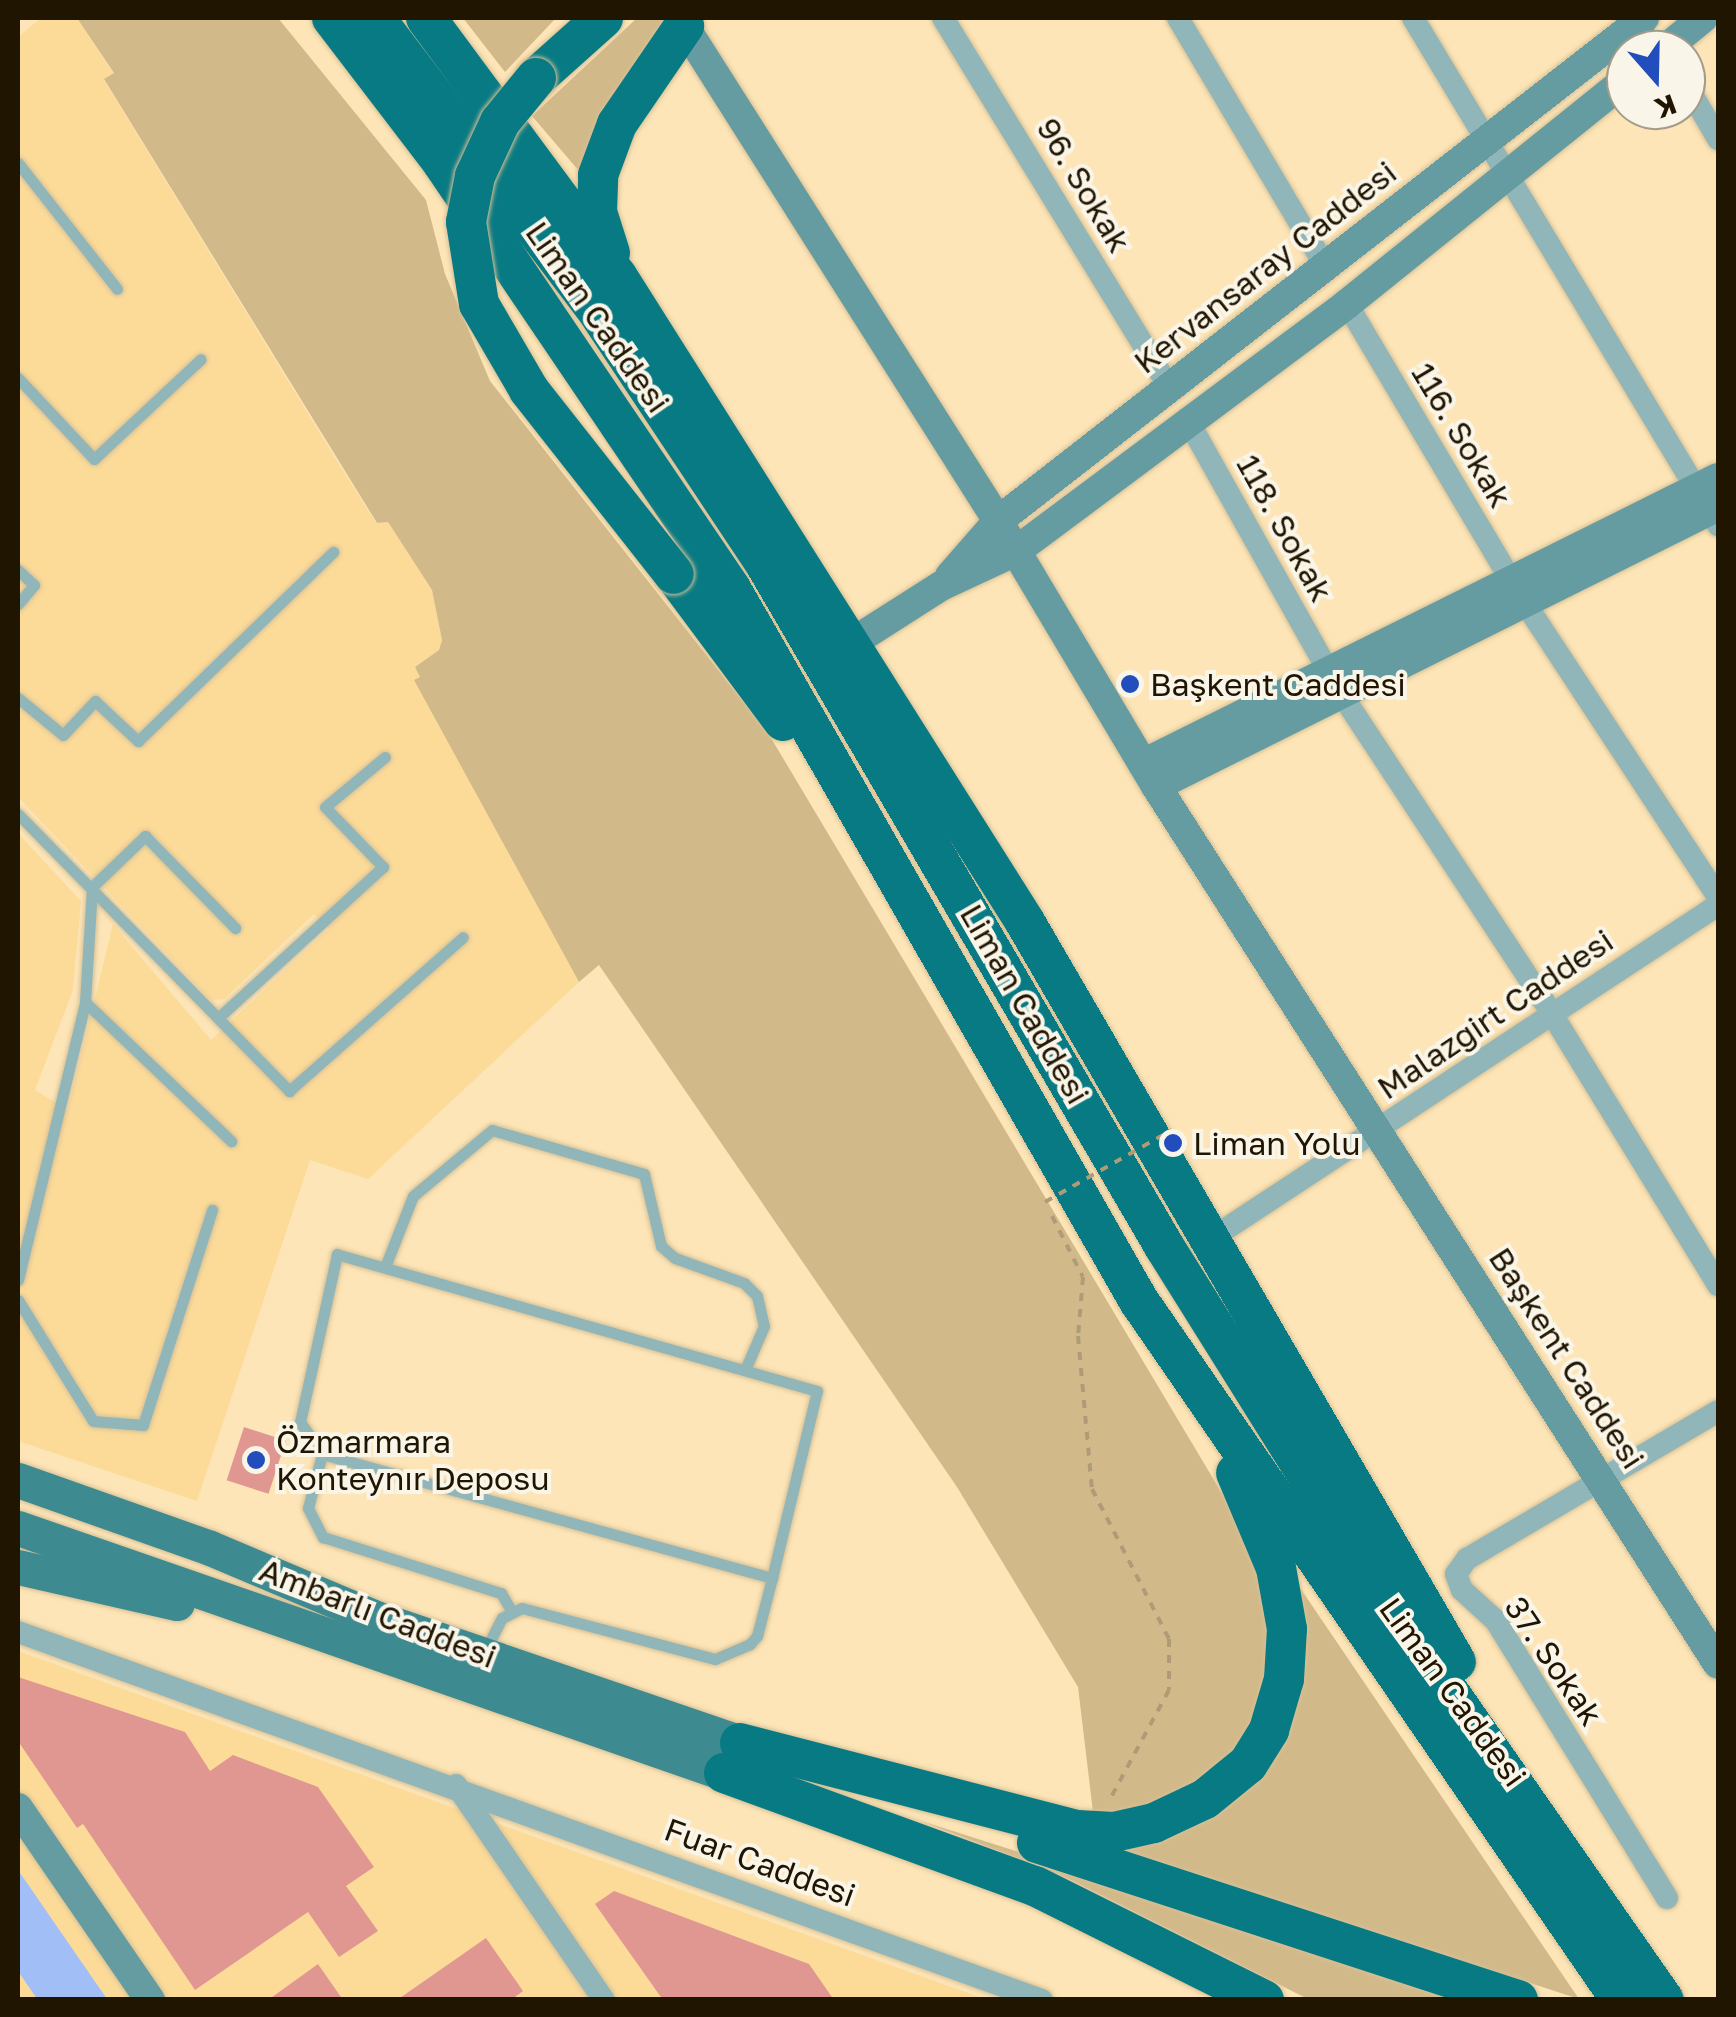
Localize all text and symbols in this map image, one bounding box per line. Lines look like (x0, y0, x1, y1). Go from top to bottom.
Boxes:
north arrow (1606, 30, 1706, 130)
text: K (1651, 88, 1681, 126)
street label: 96. Sokak (1029, 111, 1139, 259)
street label: Kervansaray Caddesi (1126, 153, 1404, 381)
street label: Liman Caddesi (518, 214, 678, 420)
street label: 116. Sokak (1404, 356, 1520, 514)
street label: 118. Sokak (1229, 448, 1341, 608)
place label: Başkent Caddesi (1150, 665, 1406, 703)
marker: Başkent Caddesi (1119, 673, 1141, 695)
street label: Liman Caddesi (952, 897, 1098, 1111)
street label: Malazgirt Caddesi (1370, 921, 1620, 1107)
place label: Liman Yolu (1193, 1124, 1361, 1162)
marker: Liman Yolu (1162, 1132, 1184, 1154)
street label: Başkent Caddesi (1481, 1240, 1653, 1476)
place label: Özmarmara Konteynır Deposu (276, 1423, 550, 1498)
marker: Özmarmara Konteynır Deposu (245, 1449, 267, 1471)
street label: Ambarlı Caddesi (254, 1550, 502, 1676)
street label: 37. Sokak (1497, 1589, 1611, 1733)
street label: Liman Caddesi (1372, 1590, 1534, 1794)
street label: Fuar Caddesi (659, 1810, 861, 1914)

